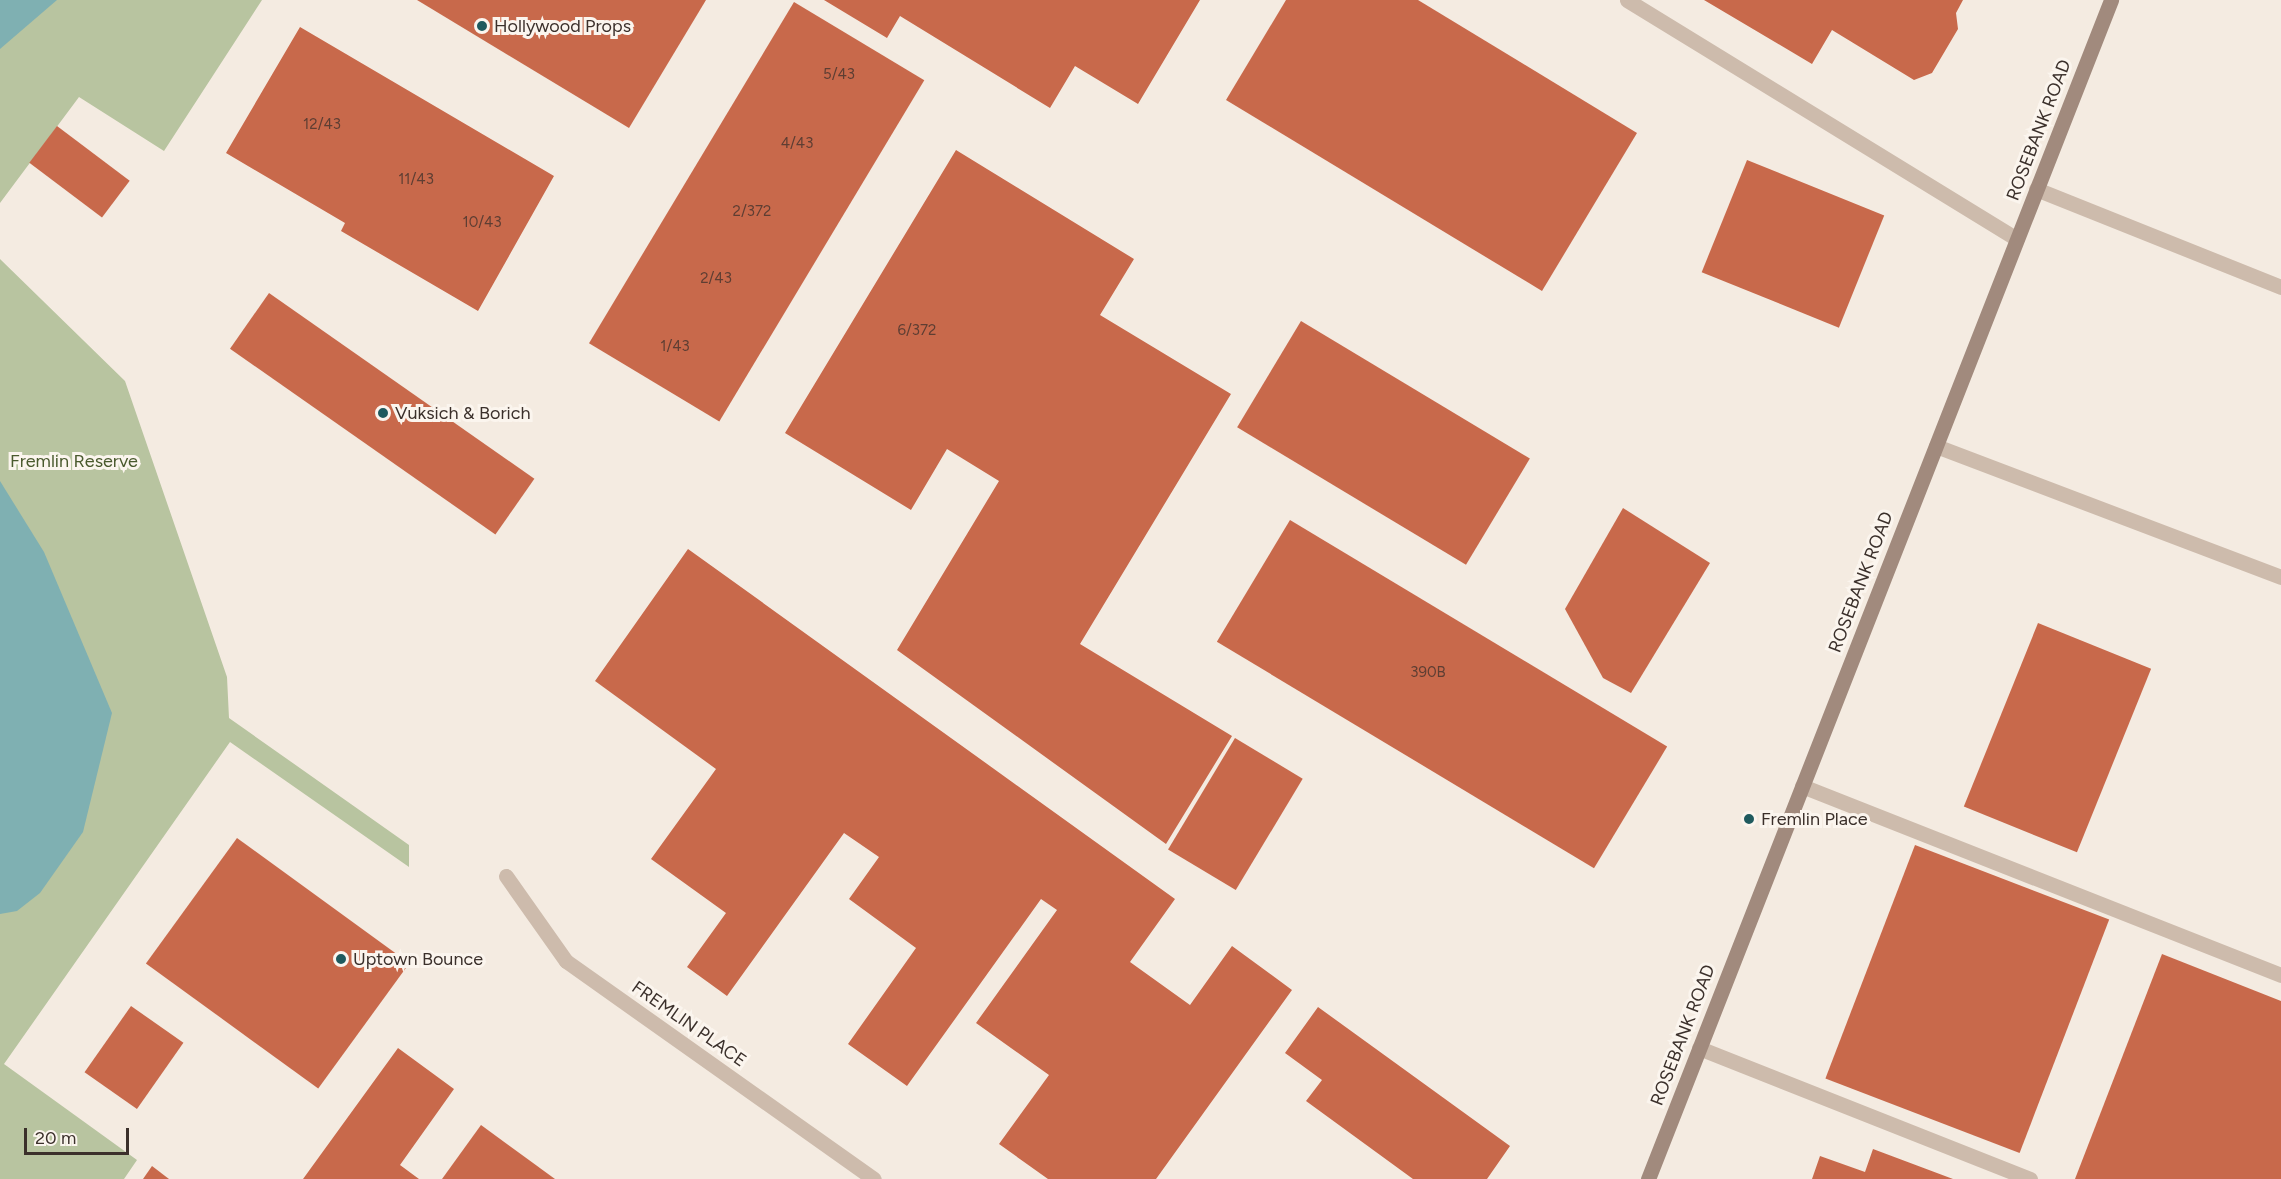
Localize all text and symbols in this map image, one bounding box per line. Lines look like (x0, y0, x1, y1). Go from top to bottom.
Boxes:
place label: Hollywood Props (494, 15, 631, 37)
marker: Hollywood Props (475, 19, 489, 33)
street label: ROSEBANK ROAD (2002, 56, 2076, 204)
house number: 5/43 (823, 66, 855, 84)
house number: 12/43 (303, 116, 341, 134)
house number: 4/43 (781, 135, 813, 153)
house number: 11/43 (398, 171, 434, 189)
house number: 2/372 (733, 203, 771, 221)
house number: 10/43 (462, 214, 502, 232)
house number: 2/43 (700, 270, 732, 288)
house number: 6/372 (898, 322, 936, 340)
house number: 1/43 (660, 338, 690, 356)
place label: Vuksich & Borich (395, 402, 530, 424)
marker: Vuksich & Borich (376, 406, 390, 420)
park label: Fremlin Reserve (10, 450, 138, 472)
street label: ROSEBANK ROAD (1824, 508, 1898, 656)
house number: 390B (1410, 664, 1446, 682)
place label: Fremlin Place (1761, 808, 1868, 830)
marker: Fremlin Place (1742, 812, 1756, 826)
place label: Uptown Bounce (353, 948, 483, 970)
marker: Uptown Bounce (334, 952, 348, 966)
street label: ROSEBANK ROAD (1646, 961, 1720, 1109)
street label: FREMLIN PLACE (628, 977, 750, 1071)
scale bar (27, 1116, 132, 1154)
text: 20 m (35, 1127, 76, 1149)

